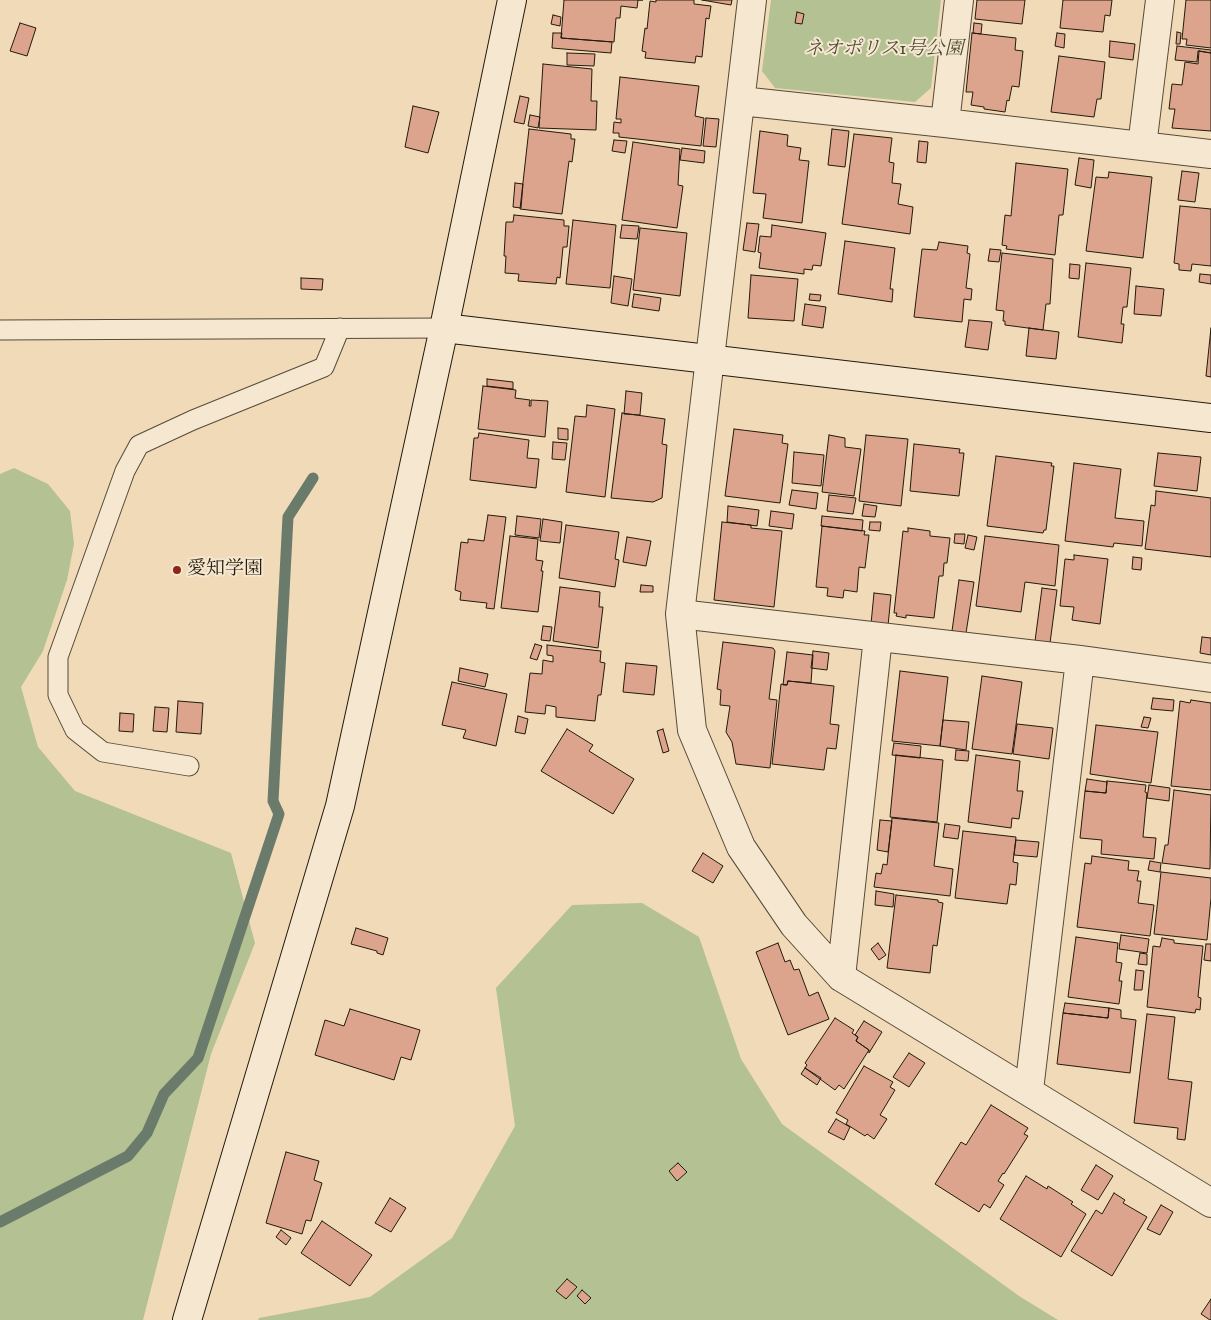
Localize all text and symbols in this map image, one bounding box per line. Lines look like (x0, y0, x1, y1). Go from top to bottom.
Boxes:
park label: ネオポリス1号公園 (805, 39, 963, 61)
place label: 愛知学園 (187, 559, 263, 581)
marker: 愛知学園 (171, 564, 183, 576)

